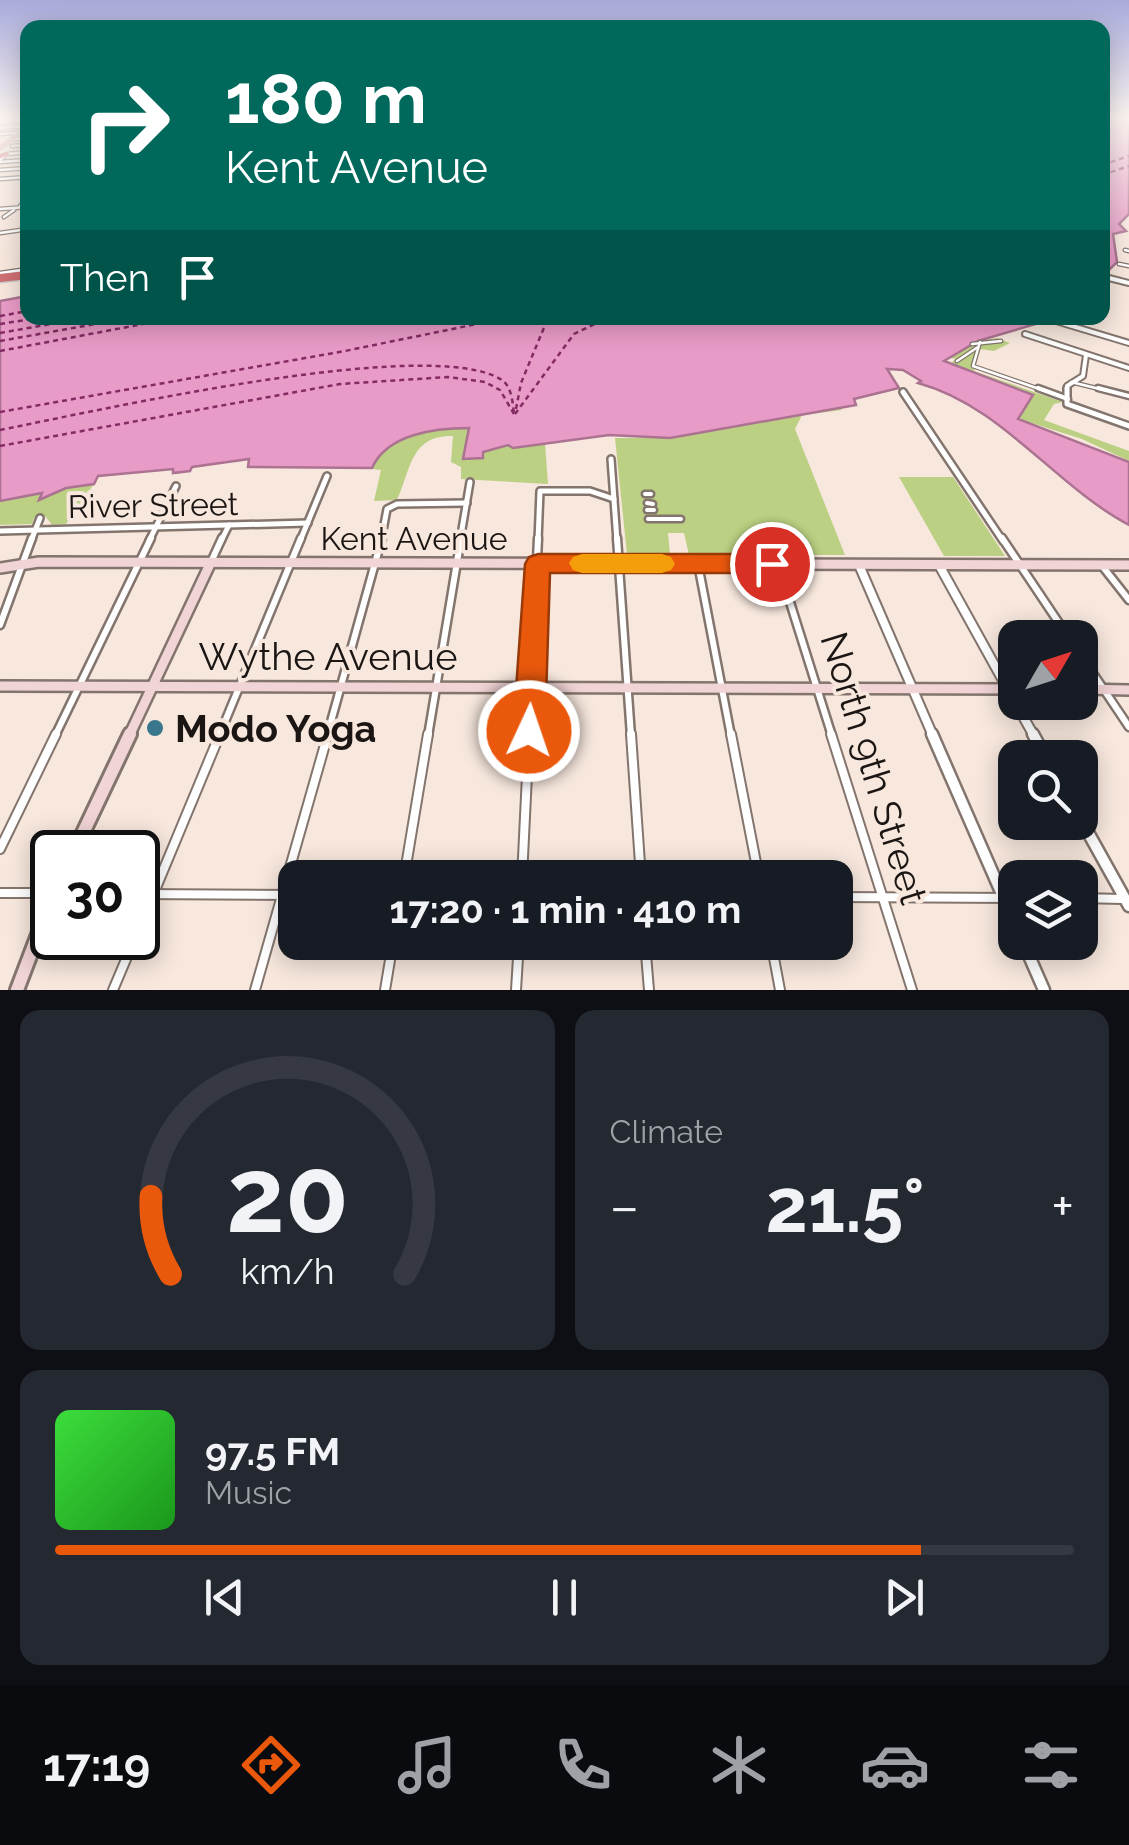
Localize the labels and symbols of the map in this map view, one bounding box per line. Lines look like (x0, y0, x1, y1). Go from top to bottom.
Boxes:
street label: River Street (68, 485, 239, 525)
street label: Kent Avenue (320, 520, 508, 557)
pin (730, 522, 815, 607)
north arrow (998, 620, 1098, 720)
street label: North 9th Street (811, 627, 937, 910)
street label: Wythe Avenue (199, 634, 457, 679)
position arrow (477, 679, 581, 783)
place label: Modo Yoga (175, 706, 376, 751)
marker: Modo Yoga (144, 717, 166, 739)
speed limit sign: 30 (30, 830, 160, 960)

